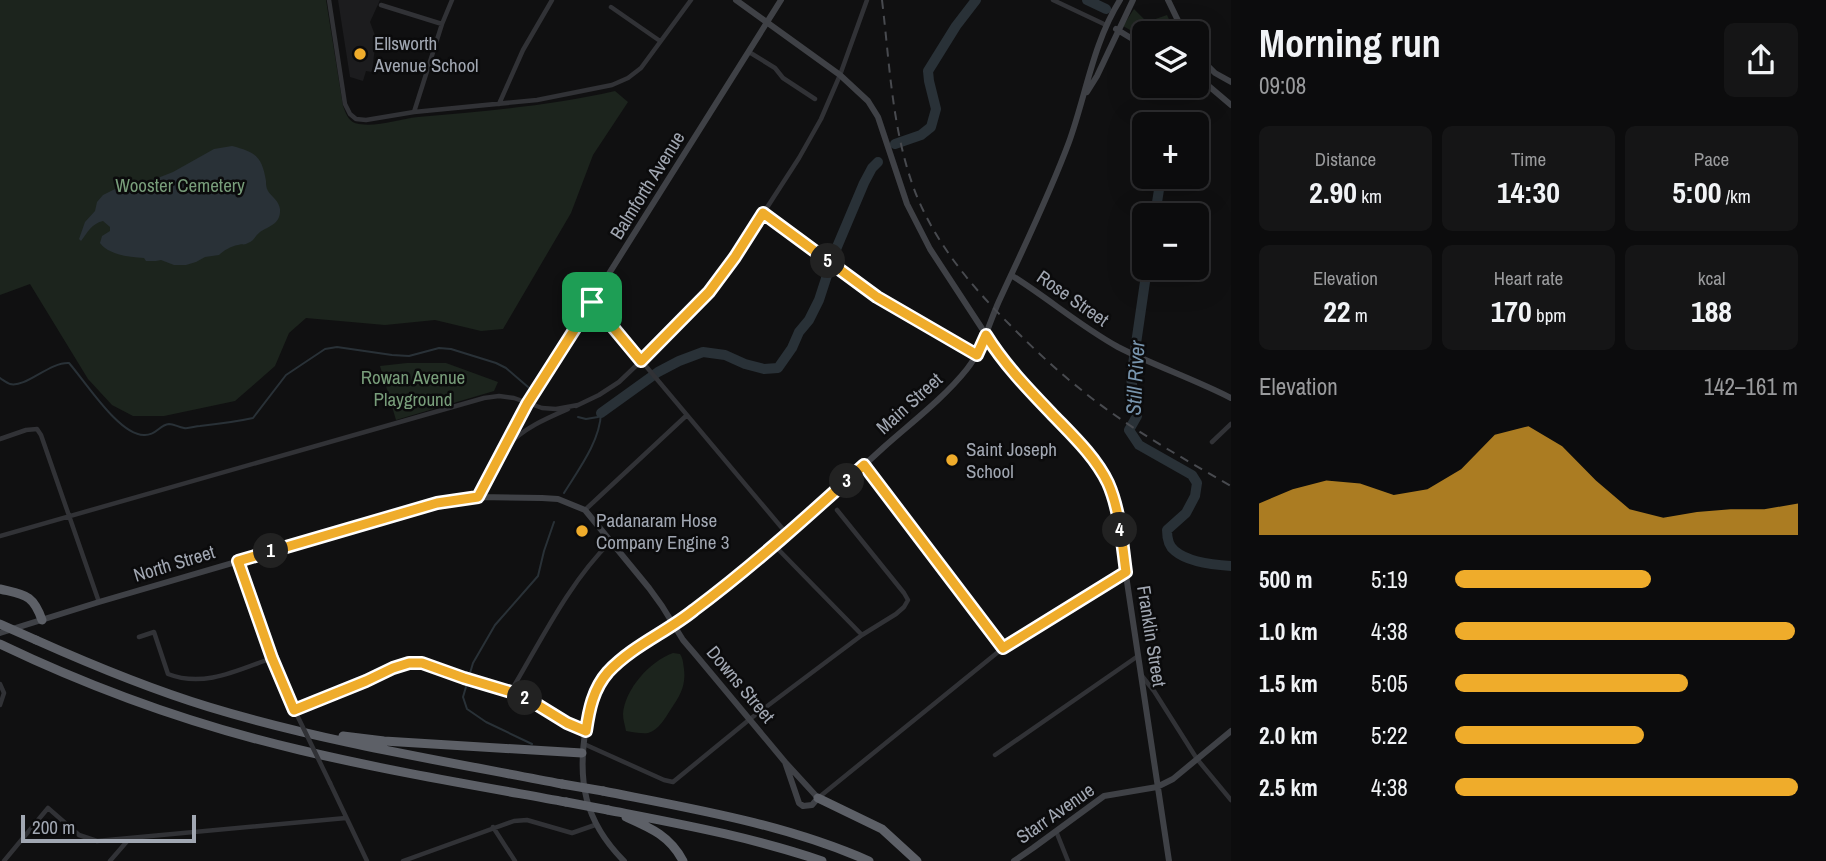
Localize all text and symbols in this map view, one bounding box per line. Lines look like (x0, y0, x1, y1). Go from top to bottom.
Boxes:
text: Morning run (1259, 18, 1441, 69)
map controls (1132, 21, 1209, 280)
button: layers (1132, 21, 1209, 98)
button: share (1724, 23, 1798, 97)
place label: Ellsworth Avenue School (373, 30, 479, 78)
marker: Ellsworth Avenue School (352, 46, 368, 62)
text: 09:08 (1259, 70, 1306, 101)
button: + (1132, 112, 1209, 189)
street label: Balmforth Avenue (603, 126, 691, 244)
text: Distance (1315, 146, 1376, 172)
text: Time (1511, 146, 1546, 172)
text: Pace (1694, 146, 1729, 172)
park label: Wooster Cemetery (115, 172, 245, 198)
text: 2.90 (1309, 172, 1357, 212)
text: 14:30 (1497, 172, 1560, 212)
text: 5:00 (1672, 172, 1721, 212)
text: km (1357, 183, 1382, 209)
text: /km (1721, 183, 1751, 209)
button: − (1132, 203, 1209, 280)
pin: 5 (810, 244, 846, 278)
text: 5 (823, 247, 832, 273)
street label: Rose Street (1032, 264, 1115, 333)
text: Elevation (1313, 265, 1378, 291)
text: Heart rate (1494, 265, 1563, 291)
text: kcal (1698, 265, 1725, 291)
pin (562, 272, 622, 332)
icon: arrive (573, 283, 611, 321)
text: 22 (1323, 291, 1351, 331)
text: 170 (1491, 291, 1532, 331)
text: 188 (1691, 291, 1732, 331)
text: m (1351, 302, 1368, 328)
text: bpm (1532, 302, 1566, 328)
water label: Still River (1119, 339, 1151, 416)
park label: Rowan Avenue Playground (361, 364, 465, 412)
street label: Main Street (870, 366, 948, 440)
text: Elevation (1259, 371, 1338, 402)
text: 142–161 m (1704, 371, 1798, 402)
place label: Saint Joseph School (966, 436, 1057, 484)
marker: Saint Joseph School (944, 452, 960, 468)
pin: 3 (830, 463, 864, 498)
text: 3 (842, 467, 851, 493)
place label: Padanaram Hose Company Engine 3 (596, 507, 729, 555)
pin: 4 (1102, 512, 1138, 548)
text: 4 (1115, 516, 1124, 542)
marker: Padanaram Hose Company Engine 3 (574, 523, 590, 539)
pin: 1 (254, 534, 288, 568)
text: 1 (266, 537, 275, 563)
street label: North Street (130, 538, 219, 588)
text: 500 m (1259, 564, 1312, 595)
text: 5:19 (1371, 564, 1408, 595)
street label: Franklin Street (1131, 584, 1173, 689)
text: 1.0 km (1259, 616, 1318, 647)
text: 4:38 (1371, 616, 1408, 647)
street label: Downs Street (701, 640, 781, 729)
text: 1.5 km (1259, 668, 1318, 699)
text: 5:05 (1371, 668, 1408, 699)
pin: 2 (508, 680, 542, 716)
text: 2 (520, 684, 529, 710)
text: 2.0 km (1259, 720, 1318, 751)
text: 5:22 (1371, 720, 1408, 751)
text: 2.5 km (1259, 772, 1318, 803)
text: 4:38 (1371, 772, 1408, 803)
street label: Starr Avenue (1011, 777, 1099, 849)
scale bar (21, 812, 196, 844)
text: 200 m (32, 814, 75, 840)

